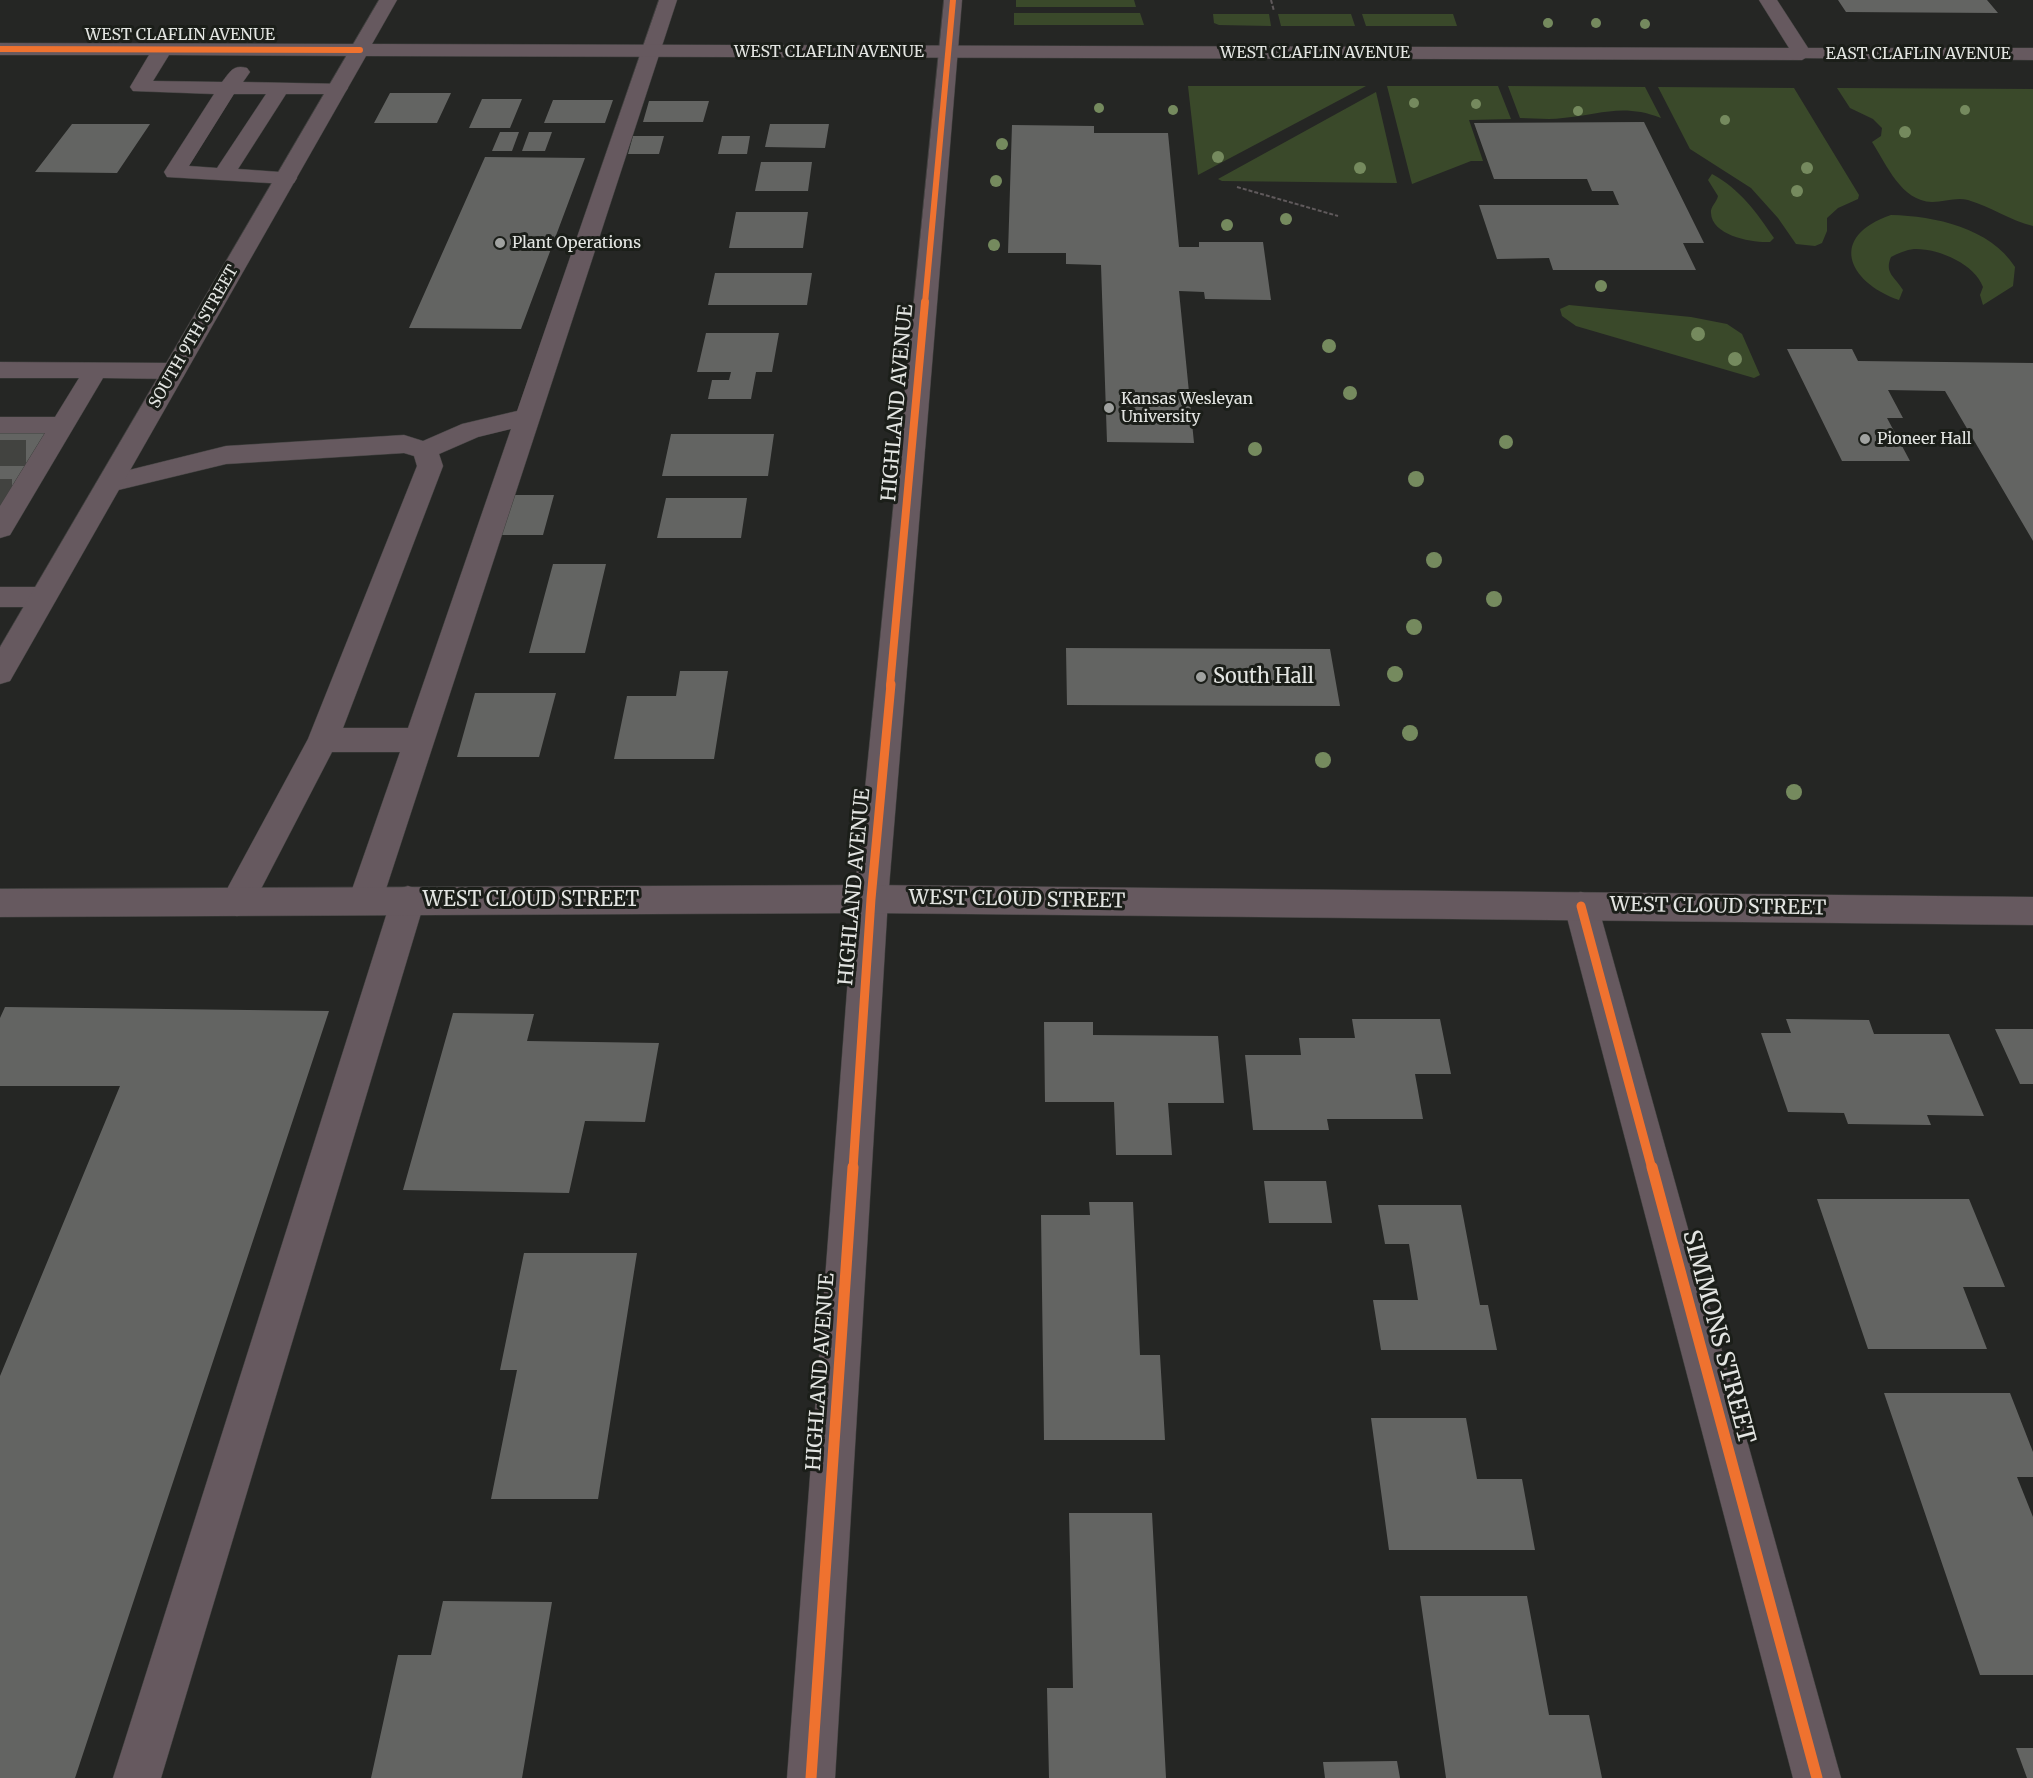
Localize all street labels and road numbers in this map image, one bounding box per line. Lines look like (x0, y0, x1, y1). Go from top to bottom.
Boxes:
street label: WEST CLAFLIN AVENUE (85, 25, 275, 45)
street label: WEST CLAFLIN AVENUE (734, 42, 924, 62)
street label: WEST CLAFLIN AVENUE (1220, 43, 1410, 63)
street label: EAST CLAFLIN AVENUE (1825, 44, 2011, 64)
street label: SOUTH 9TH STREET (145, 262, 243, 412)
street label: HIGHLAND AVENUE (877, 303, 919, 503)
street label: HIGHLAND AVENUE (834, 787, 876, 987)
street label: WEST CLOUD STREET (909, 886, 1125, 914)
street label: WEST CLOUD STREET (423, 888, 639, 912)
street label: WEST CLOUD STREET (1610, 893, 1826, 921)
street label: SIMMONS STREET (1676, 1227, 1760, 1447)
street label: HIGHLAND AVENUE (802, 1272, 840, 1472)

